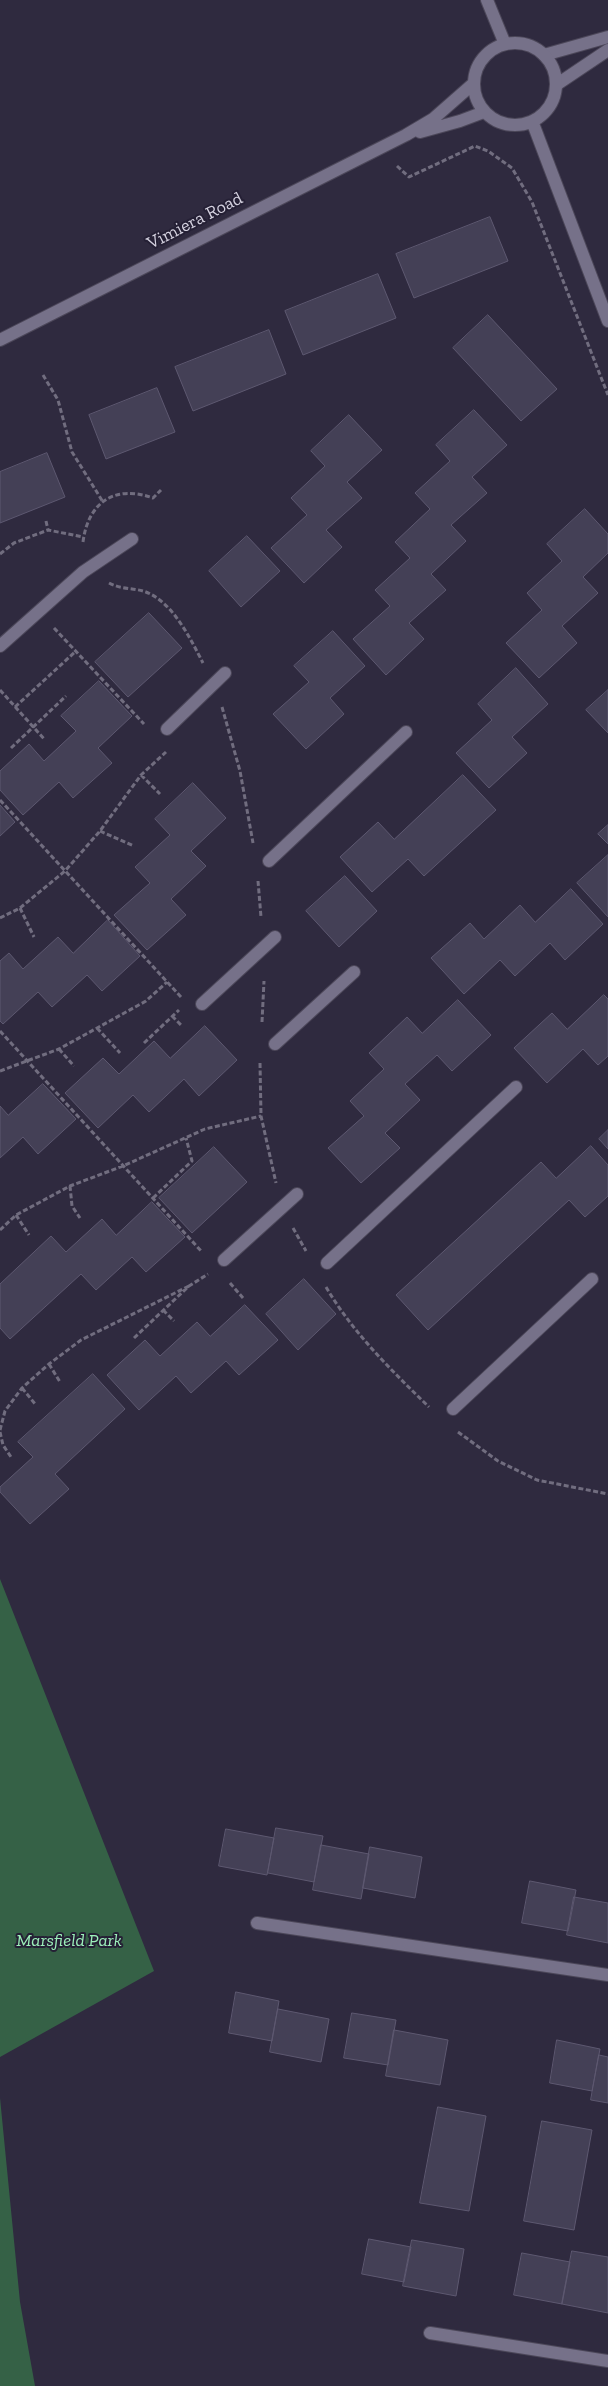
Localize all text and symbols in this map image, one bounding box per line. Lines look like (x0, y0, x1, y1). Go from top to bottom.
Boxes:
street label: Vimiera Road (144, 188, 246, 254)
park label: Marsfield Park (16, 1930, 122, 1952)

